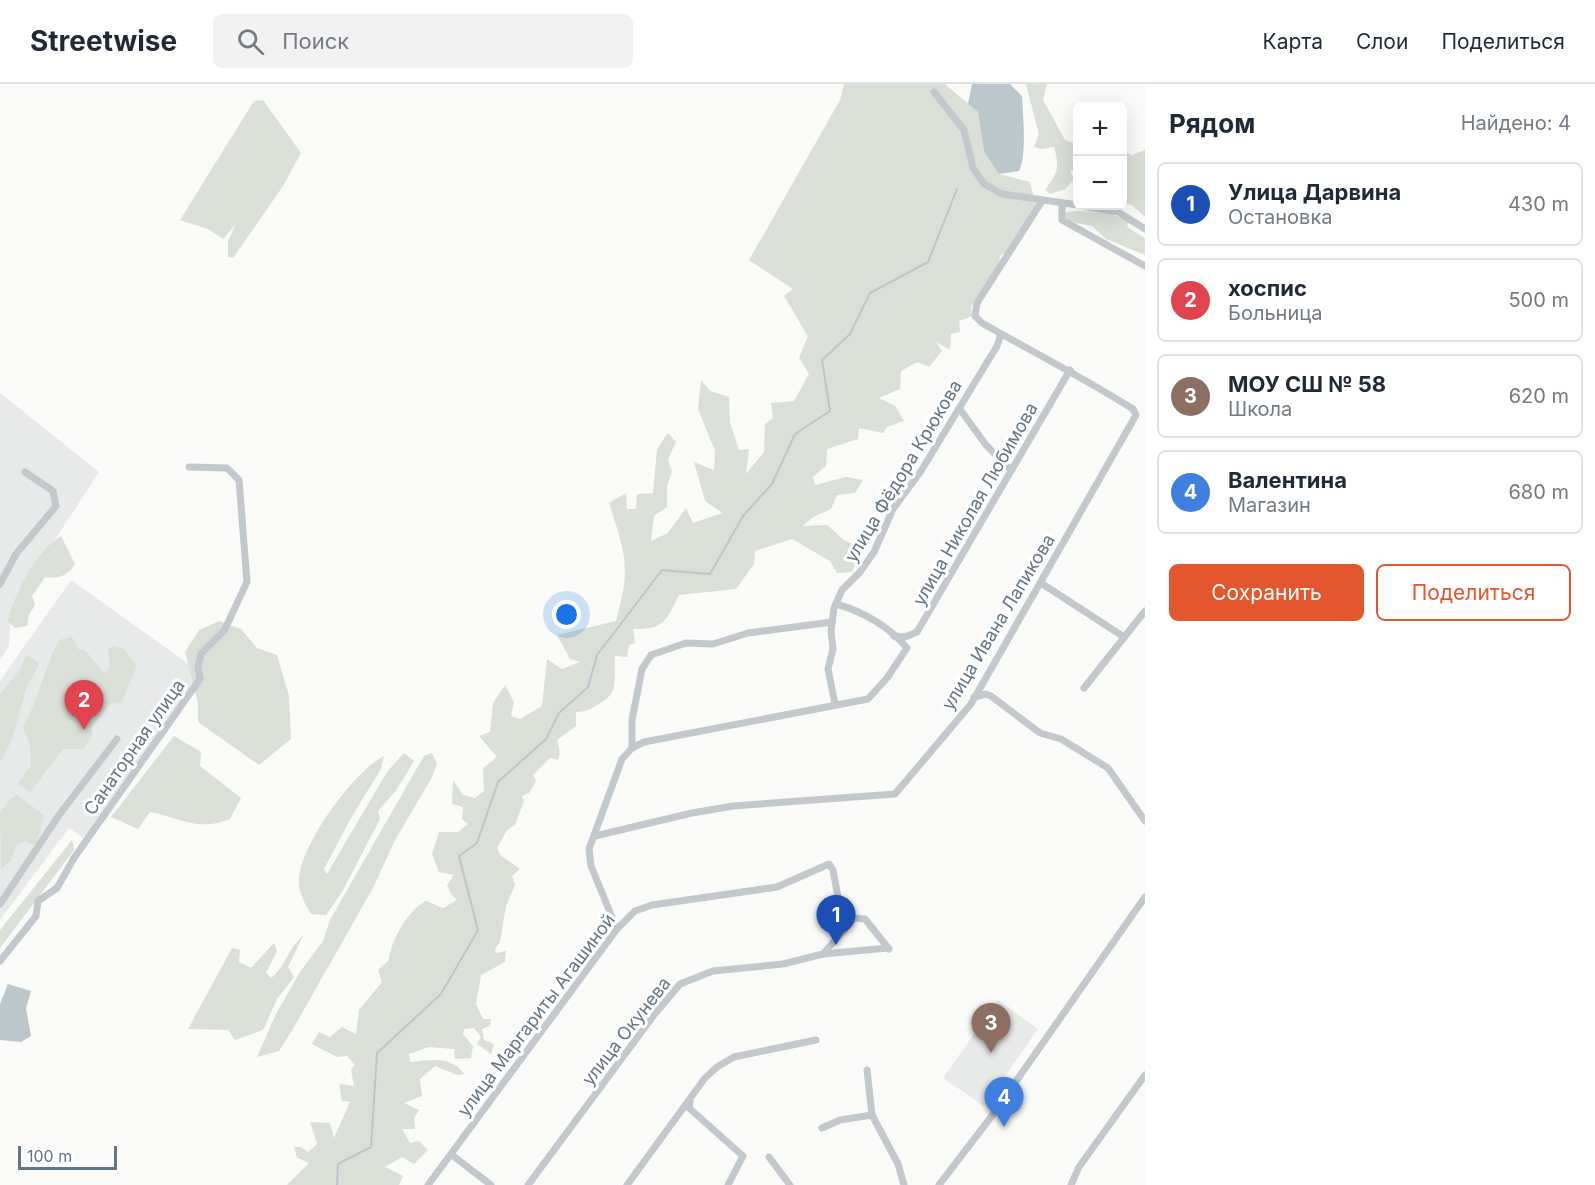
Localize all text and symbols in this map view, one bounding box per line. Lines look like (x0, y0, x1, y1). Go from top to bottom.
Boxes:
search box (213, 14, 633, 68)
text: Streetwise (30, 24, 177, 58)
icon: search (234, 25, 267, 58)
text: Поиск (282, 28, 349, 54)
text: Карта (1263, 29, 1323, 54)
text: Слои (1356, 29, 1408, 54)
text: Поделиться (1441, 29, 1565, 54)
map controls (1073, 102, 1127, 210)
button: + (1073, 102, 1127, 156)
text: Рядом (1169, 108, 1255, 139)
text: Найдено: 4 (1461, 111, 1571, 135)
button: − (1073, 156, 1127, 210)
text: Улица Дарвина (1228, 179, 1401, 205)
text: 1 (1186, 192, 1195, 216)
text: 430 m (1508, 192, 1569, 216)
text: Остановка (1228, 205, 1332, 229)
text: хоспис (1228, 275, 1307, 301)
text: 2 (1184, 288, 1197, 312)
text: 500 m (1508, 288, 1569, 312)
text: Больница (1228, 301, 1322, 325)
text: МОУ СШ № 58 (1228, 371, 1386, 397)
street label: улица Фёдора Крюкова (840, 376, 966, 566)
text: 3 (1184, 384, 1197, 408)
text: 620 m (1509, 384, 1569, 408)
text: Школа (1228, 397, 1292, 421)
street label: улица Николая Любимова (908, 399, 1042, 609)
text: Валентина (1228, 467, 1347, 493)
text: 4 (1184, 480, 1197, 504)
text: 680 m (1508, 480, 1569, 504)
text: Магазин (1228, 493, 1311, 517)
street label: улица Ивана Лапикова (937, 530, 1059, 714)
button: Сохранить (1169, 564, 1364, 621)
button: Поделиться (1376, 564, 1571, 621)
your location (552, 600, 581, 629)
street label: Санаторная улица (79, 675, 189, 819)
pin: 2 (64, 680, 104, 730)
pin: 1 (816, 896, 856, 945)
street label: улица Маргариты Агашиной (453, 910, 619, 1120)
street label: улица Окунева (577, 973, 675, 1089)
pin: 3 (972, 1004, 1010, 1053)
pin: 4 (984, 1078, 1024, 1127)
scale bar (18, 1143, 117, 1170)
text: 100 m (27, 1146, 72, 1166)

